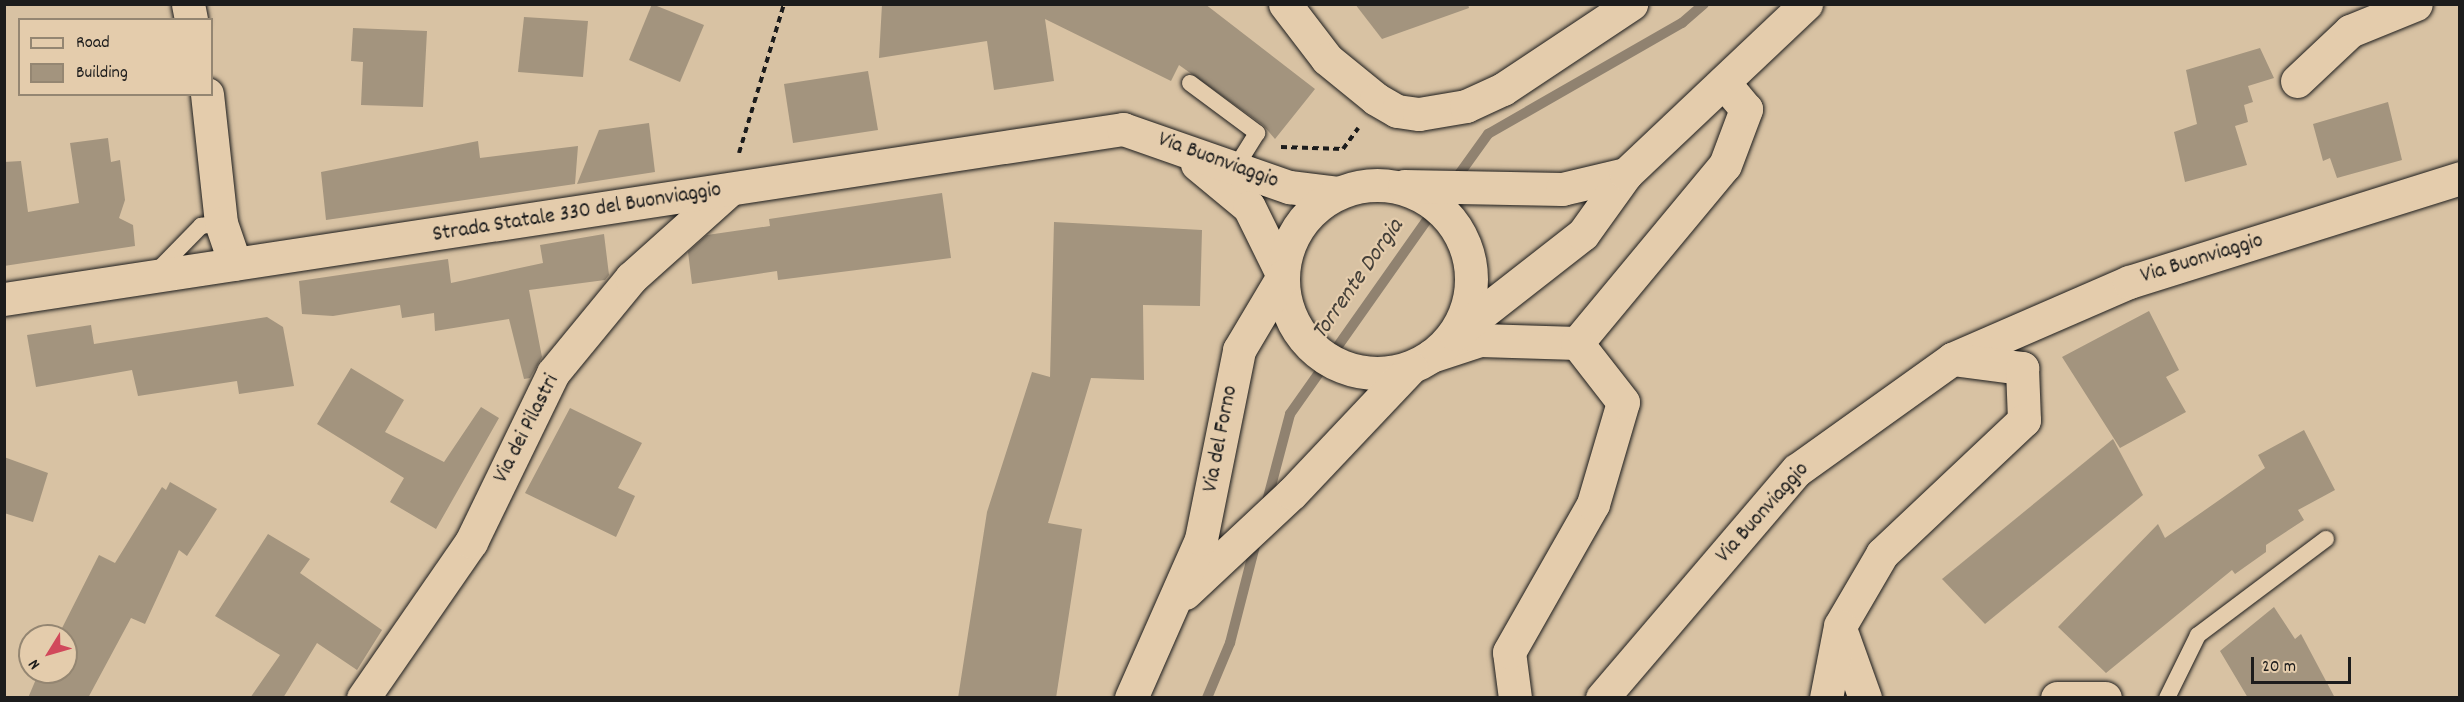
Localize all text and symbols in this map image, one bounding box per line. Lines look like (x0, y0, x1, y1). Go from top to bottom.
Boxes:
legend (18, 18, 213, 96)
text: Road (76, 31, 110, 56)
text: Building (76, 61, 128, 86)
street label: Via Buonviaggio (1154, 127, 1282, 195)
street label: Strada Statale 330 del Buonviaggio (431, 177, 723, 249)
water label: Torrente Dorgia (1307, 214, 1411, 346)
street label: Via Buonviaggio (2138, 228, 2266, 290)
street label: Via dei Pilastri (488, 370, 566, 488)
street label: Via del Forno (1198, 383, 1244, 495)
street label: Via Buonviaggio (1711, 457, 1815, 569)
north arrow (18, 624, 78, 684)
scale bar (2254, 645, 2354, 683)
text: N (23, 654, 46, 674)
text: 20 m (2262, 655, 2296, 680)

